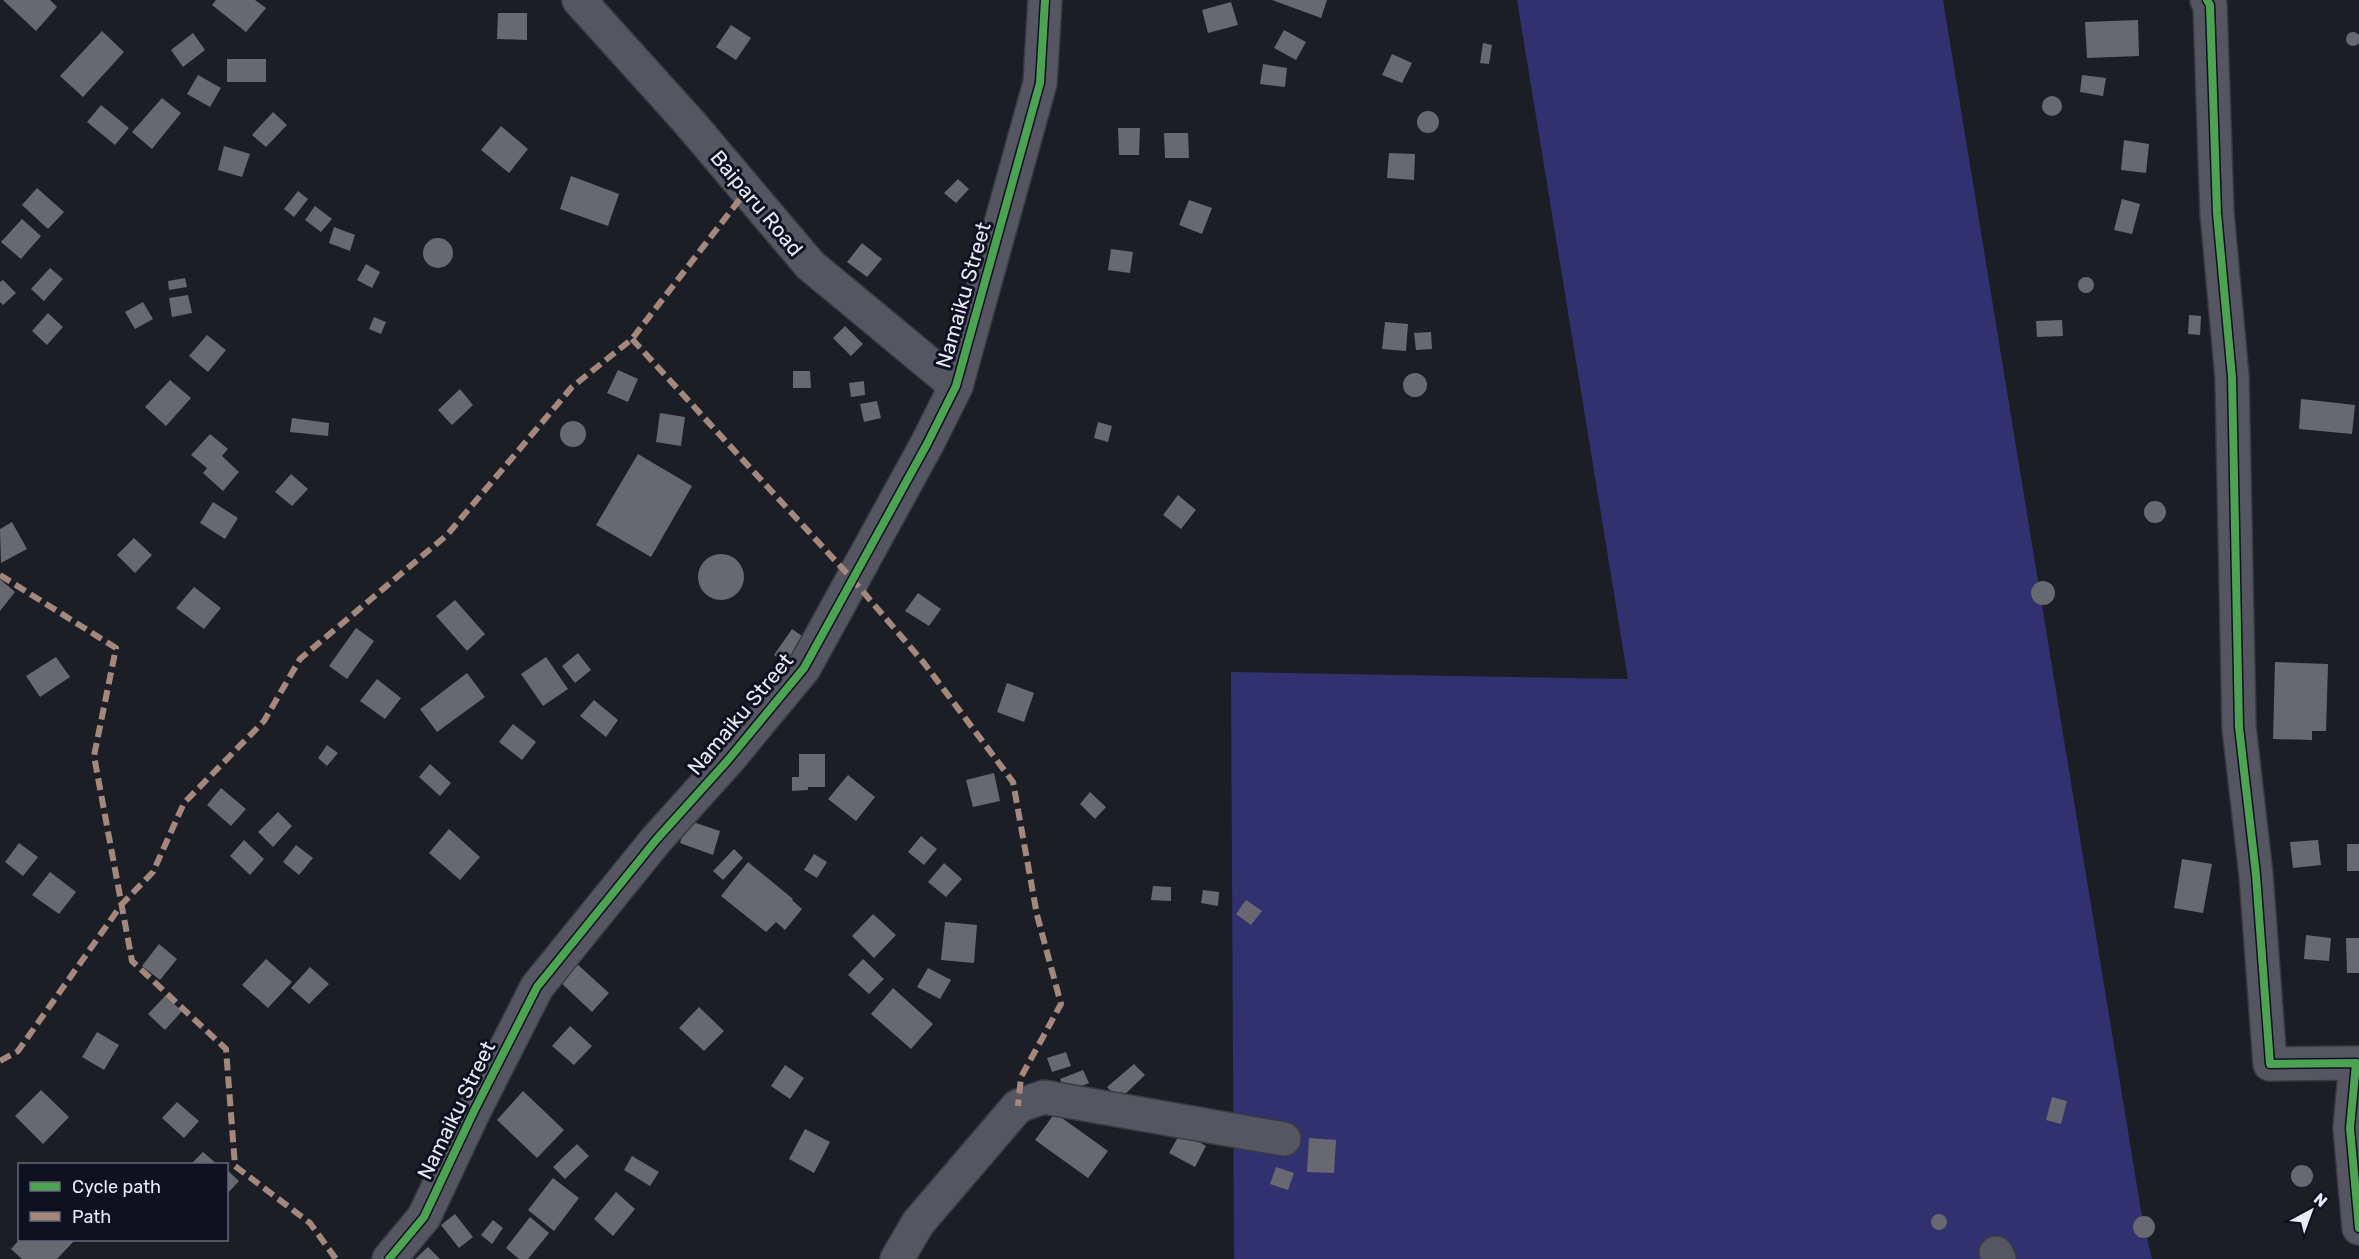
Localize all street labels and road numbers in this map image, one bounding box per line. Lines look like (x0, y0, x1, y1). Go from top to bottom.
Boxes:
street label: Baiparu Road (706, 145, 808, 261)
street label: Namaiku Street (930, 219, 996, 371)
street label: Namaiku Street (682, 648, 798, 780)
street label: Namaiku Street (412, 1037, 500, 1183)

